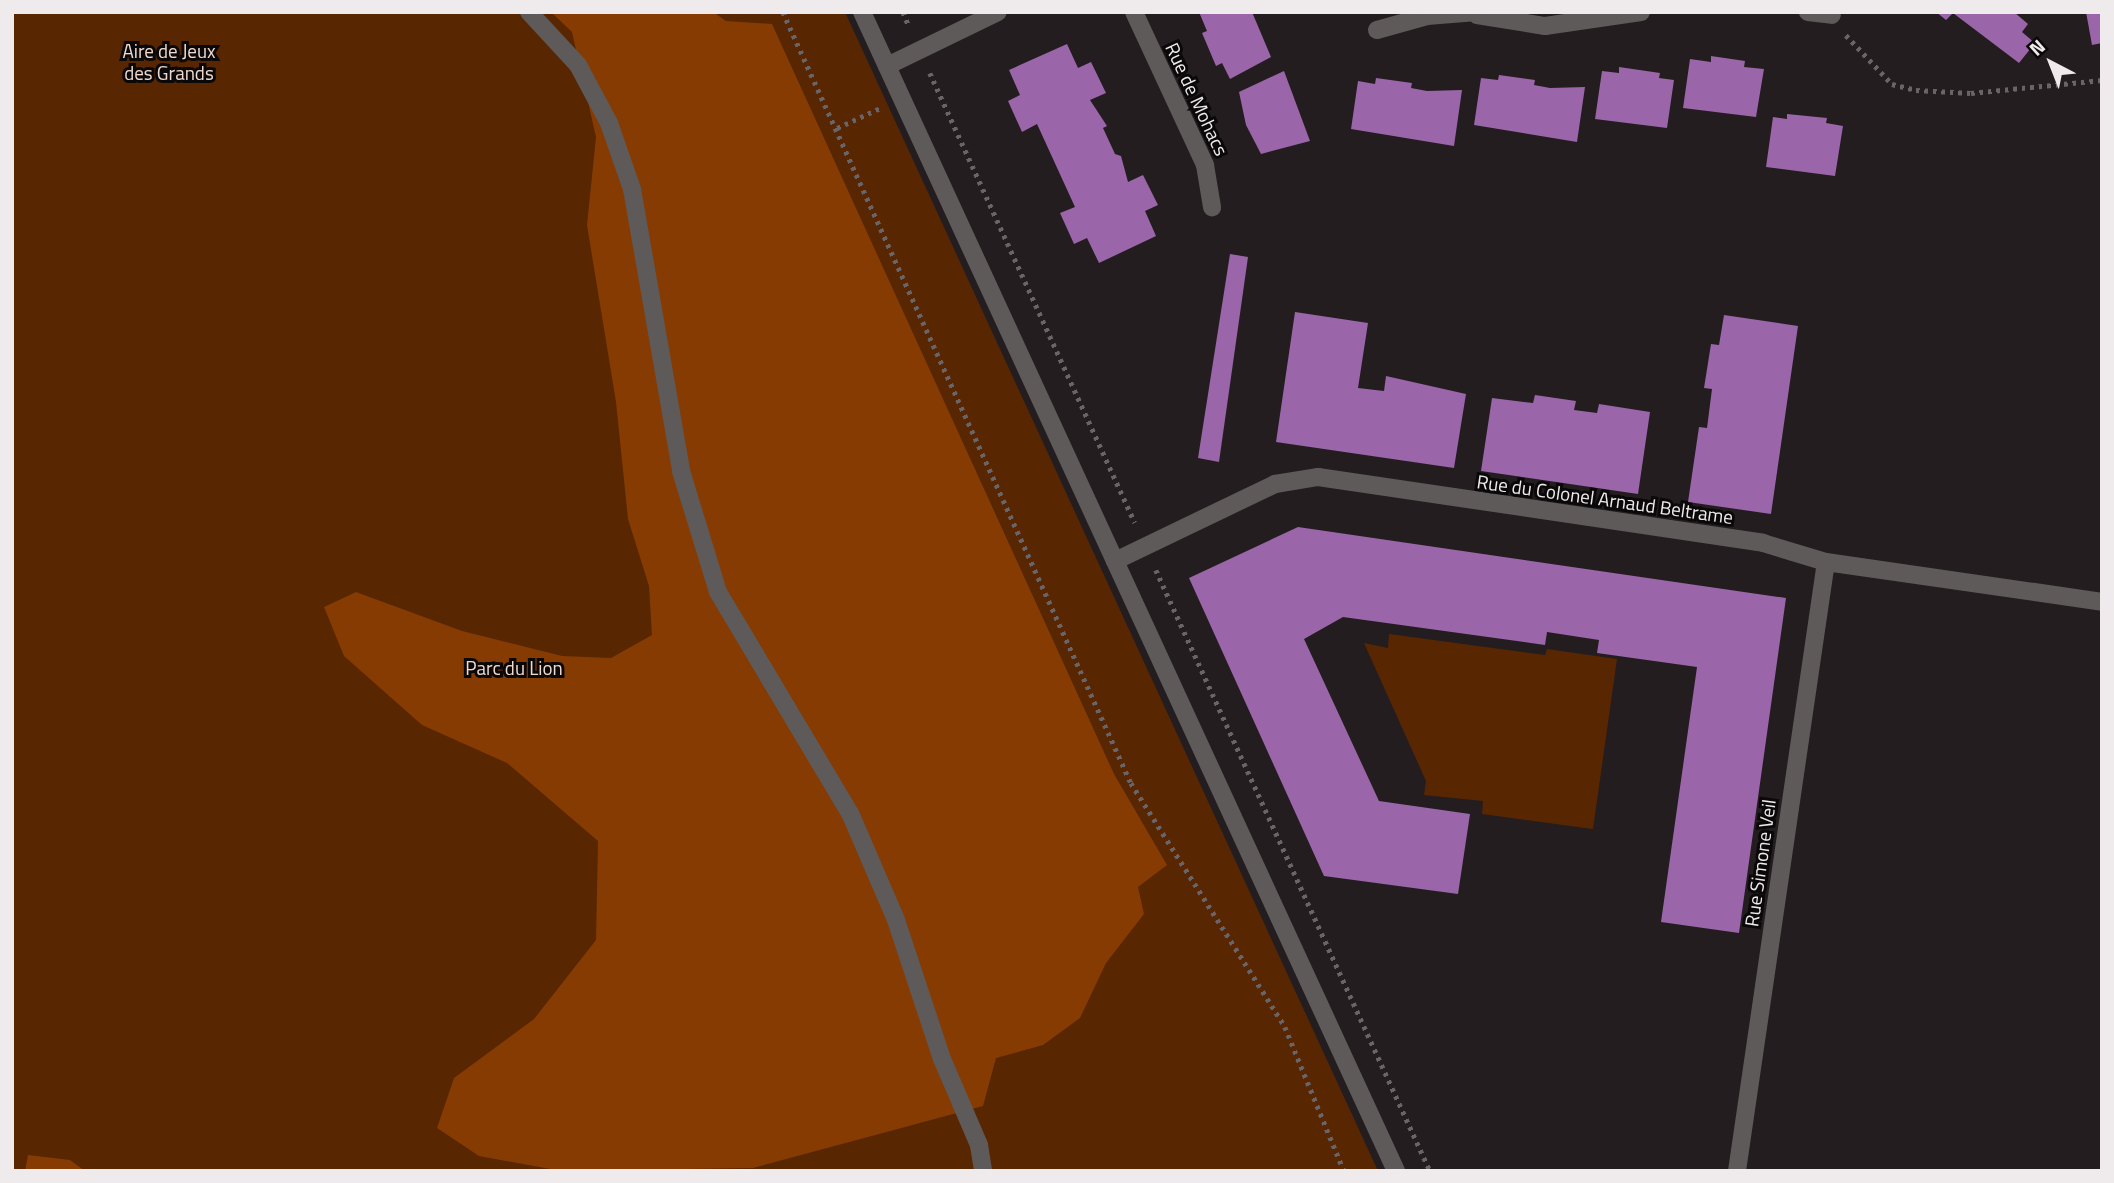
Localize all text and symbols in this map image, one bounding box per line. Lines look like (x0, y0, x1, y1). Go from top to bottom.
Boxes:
north arrow (2016, 28, 2086, 98)
text: N (2022, 32, 2051, 62)
street label: Rue de Mohacs (1161, 39, 1233, 159)
park label: Aire de Jeux des Grands (122, 40, 216, 84)
street label: Rue du Colonel Arnaud Beltrame (1475, 470, 1735, 528)
park label: Parc du Lion (465, 657, 563, 679)
street label: Rue Simone Veil (1740, 798, 1780, 928)

